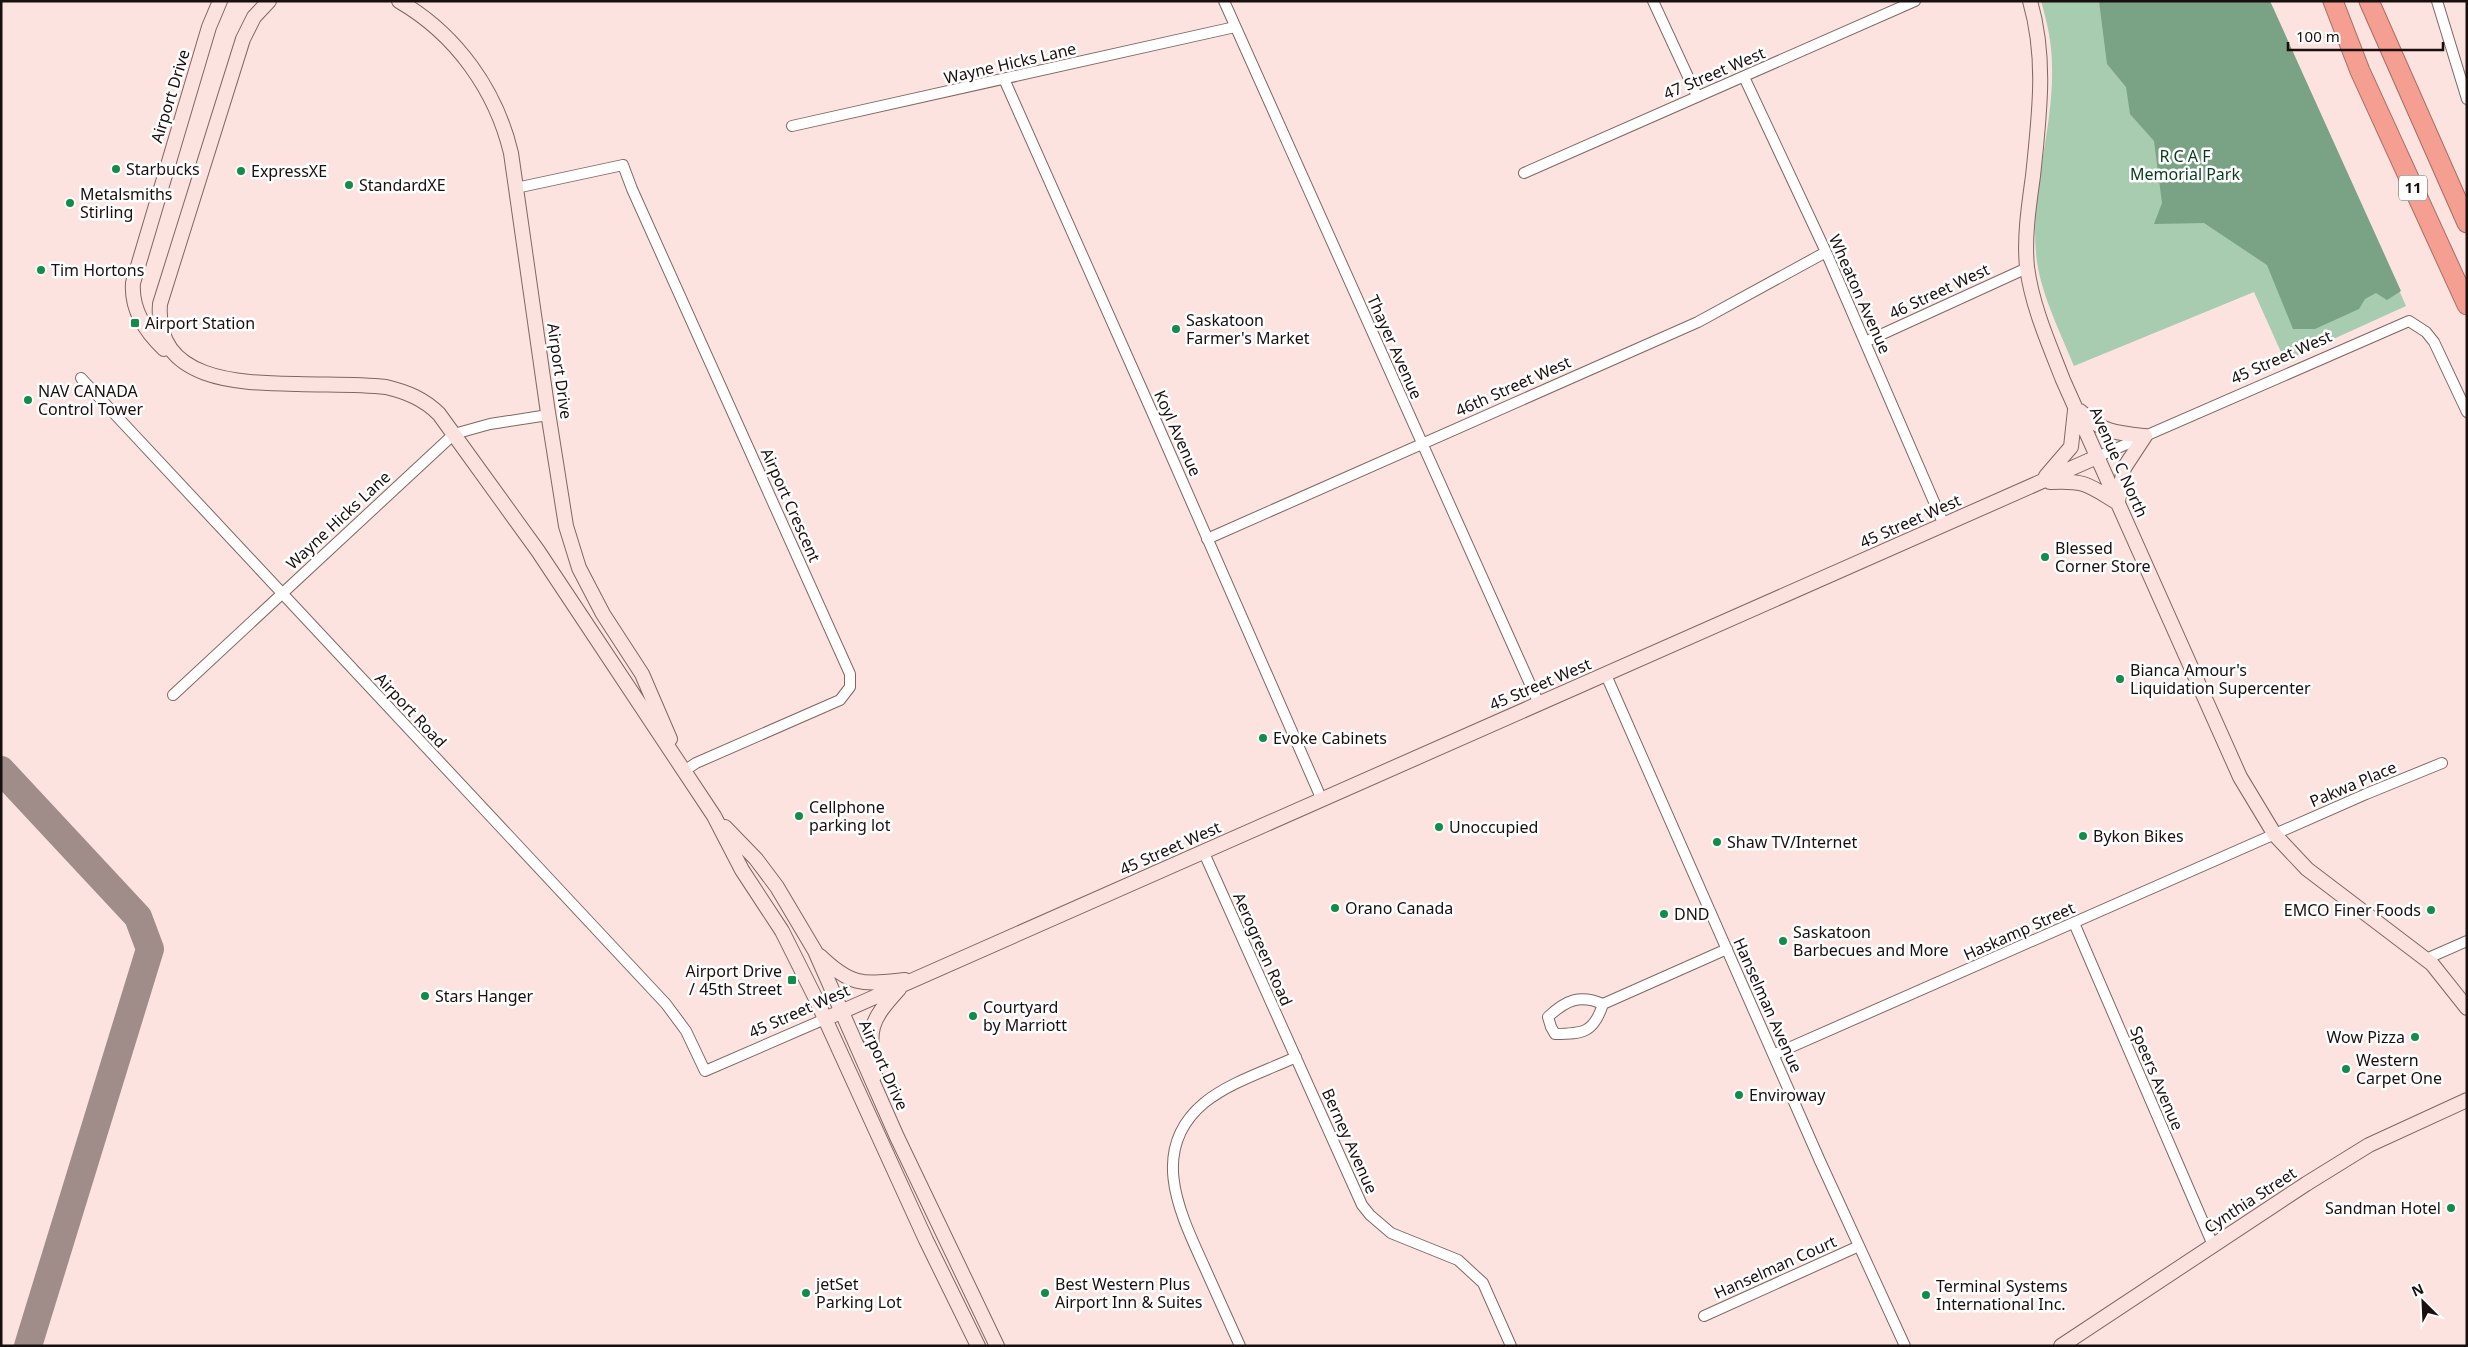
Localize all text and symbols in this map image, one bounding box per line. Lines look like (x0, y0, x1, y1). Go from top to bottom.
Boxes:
scale bar (2288, 20, 2443, 52)
text: 100 m (2296, 26, 2340, 46)
street label: Wayne Hicks Lane (942, 37, 1078, 89)
street label: 47 Street West (1660, 42, 1768, 104)
street label: Airport Drive (145, 47, 195, 145)
park label: R C A F Memorial Park (2130, 145, 2240, 185)
place label: Starbucks (126, 158, 200, 180)
place label: ExpressXE (251, 160, 327, 182)
marker: Starbucks (110, 163, 122, 175)
marker: ExpressXE (235, 165, 247, 177)
place label: StandardXE (359, 174, 446, 196)
road number: 11 (2399, 176, 2427, 200)
marker: StandardXE (343, 179, 355, 191)
place label: Metalsmiths Stirling (80, 183, 173, 223)
marker: Metalsmiths Stirling (64, 197, 76, 209)
street label: Wheaton Avenue (1824, 231, 1896, 357)
street label: 46 Street West (1885, 258, 1993, 324)
place label: Tim Hortons (51, 259, 144, 281)
marker: Tim Hortons (35, 264, 47, 276)
street label: Thayer Avenue (1362, 291, 1428, 403)
place label: Saskatoon Farmer's Market (1186, 309, 1310, 349)
place label: Airport Station (145, 312, 255, 334)
marker: Airport Station (129, 317, 141, 329)
street label: Airport Drive (542, 322, 578, 420)
marker: Saskatoon Farmer's Market (1170, 323, 1182, 335)
street label: 45 Street West (2227, 325, 2335, 389)
street label: 46th Street West (1452, 351, 1574, 421)
place label: NAV CANADA Control Tower (38, 380, 143, 420)
street label: Koyl Avenue (1149, 387, 1207, 479)
marker: NAV CANADA Control Tower (22, 394, 34, 406)
street label: Avenue C North (2085, 403, 2153, 521)
street label: Airport Crescent (756, 445, 826, 566)
street label: Wayne Hicks Lane (281, 466, 395, 574)
street label: 45 Street West (1856, 489, 1964, 553)
place label: Blessed Corner Store (2055, 537, 2151, 577)
marker: Blessed Corner Store (2039, 551, 2051, 563)
street label: 45 Street West (1486, 653, 1594, 715)
place label: Bianca Amour's Liquidation Supercenter (2130, 659, 2311, 699)
street label: Airport Road (370, 668, 452, 752)
marker: Bianca Amour's Liquidation Supercenter (2114, 673, 2126, 685)
place label: Evoke Cabinets (1273, 727, 1387, 749)
marker: Evoke Cabinets (1257, 732, 1269, 744)
street label: Pakwa Place (2306, 756, 2400, 812)
place label: Cellphone parking lot (809, 796, 891, 836)
marker: Cellphone parking lot (793, 810, 805, 822)
street label: 45 Street West (1116, 816, 1224, 880)
place label: Unoccupied (1449, 816, 1538, 838)
marker: Unoccupied (1433, 821, 1445, 833)
place label: Bykon Bikes (2093, 825, 2184, 847)
marker: Bykon Bikes (2077, 830, 2089, 842)
place label: Shaw TV/Internet (1727, 831, 1857, 853)
marker: Shaw TV/Internet (1711, 836, 1723, 848)
street label: Aerogreen Road (1228, 889, 1298, 1009)
place label: Orano Canada (1345, 897, 1453, 919)
street label: Haskamp Street (1960, 897, 2078, 965)
place label: EMCO Finer Foods (2284, 899, 2421, 921)
marker: Orano Canada (1329, 902, 1341, 914)
place label: DND (1674, 903, 1710, 925)
marker: EMCO Finer Foods (2425, 904, 2437, 916)
marker: DND (1658, 908, 1670, 920)
place label: Saskatoon Barbecues and More (1793, 921, 1949, 961)
street label: Hanselman Avenue (1728, 934, 1808, 1076)
marker: Saskatoon Barbecues and More (1777, 935, 1789, 947)
place label: Airport Drive / 45th Street (685, 960, 782, 1000)
marker: Airport Drive / 45th Street (786, 974, 798, 986)
street label: 45 Street West (745, 979, 853, 1043)
place label: Stars Hanger (435, 985, 534, 1007)
marker: Stars Hanger (419, 990, 431, 1002)
place label: Courtyard by Marriott (983, 996, 1067, 1036)
marker: Courtyard by Marriott (967, 1010, 979, 1022)
street label: Airport Drive (854, 1016, 914, 1114)
street label: Speers Avenue (2125, 1022, 2189, 1134)
place label: Wow Pizza (2327, 1026, 2405, 1048)
marker: Wow Pizza (2409, 1031, 2421, 1043)
place label: Western Carpet One (2356, 1049, 2442, 1089)
marker: Western Carpet One (2340, 1063, 2352, 1075)
place label: Enviroway (1749, 1084, 1826, 1106)
street label: Berney Avenue (1317, 1085, 1383, 1197)
marker: Enviroway (1733, 1089, 1745, 1101)
street label: Cynthia Street (2200, 1162, 2301, 1238)
place label: Sandman Hotel (2325, 1197, 2441, 1219)
marker: Sandman Hotel (2445, 1202, 2457, 1214)
street label: Hanselman Court (1710, 1230, 1840, 1304)
place label: jetSet Parking Lot (815, 1273, 902, 1313)
place label: Best Western Plus Airport Inn & Suites (1055, 1273, 1203, 1313)
place label: Terminal Systems International Inc. (1936, 1275, 2068, 1315)
north arrow (2398, 1277, 2448, 1327)
text: N (2408, 1279, 2427, 1301)
marker: jetSet Parking Lot (800, 1287, 812, 1299)
marker: Best Western Plus Airport Inn & Suites (1039, 1287, 1051, 1299)
marker: Terminal Systems International Inc. (1920, 1289, 1932, 1301)

